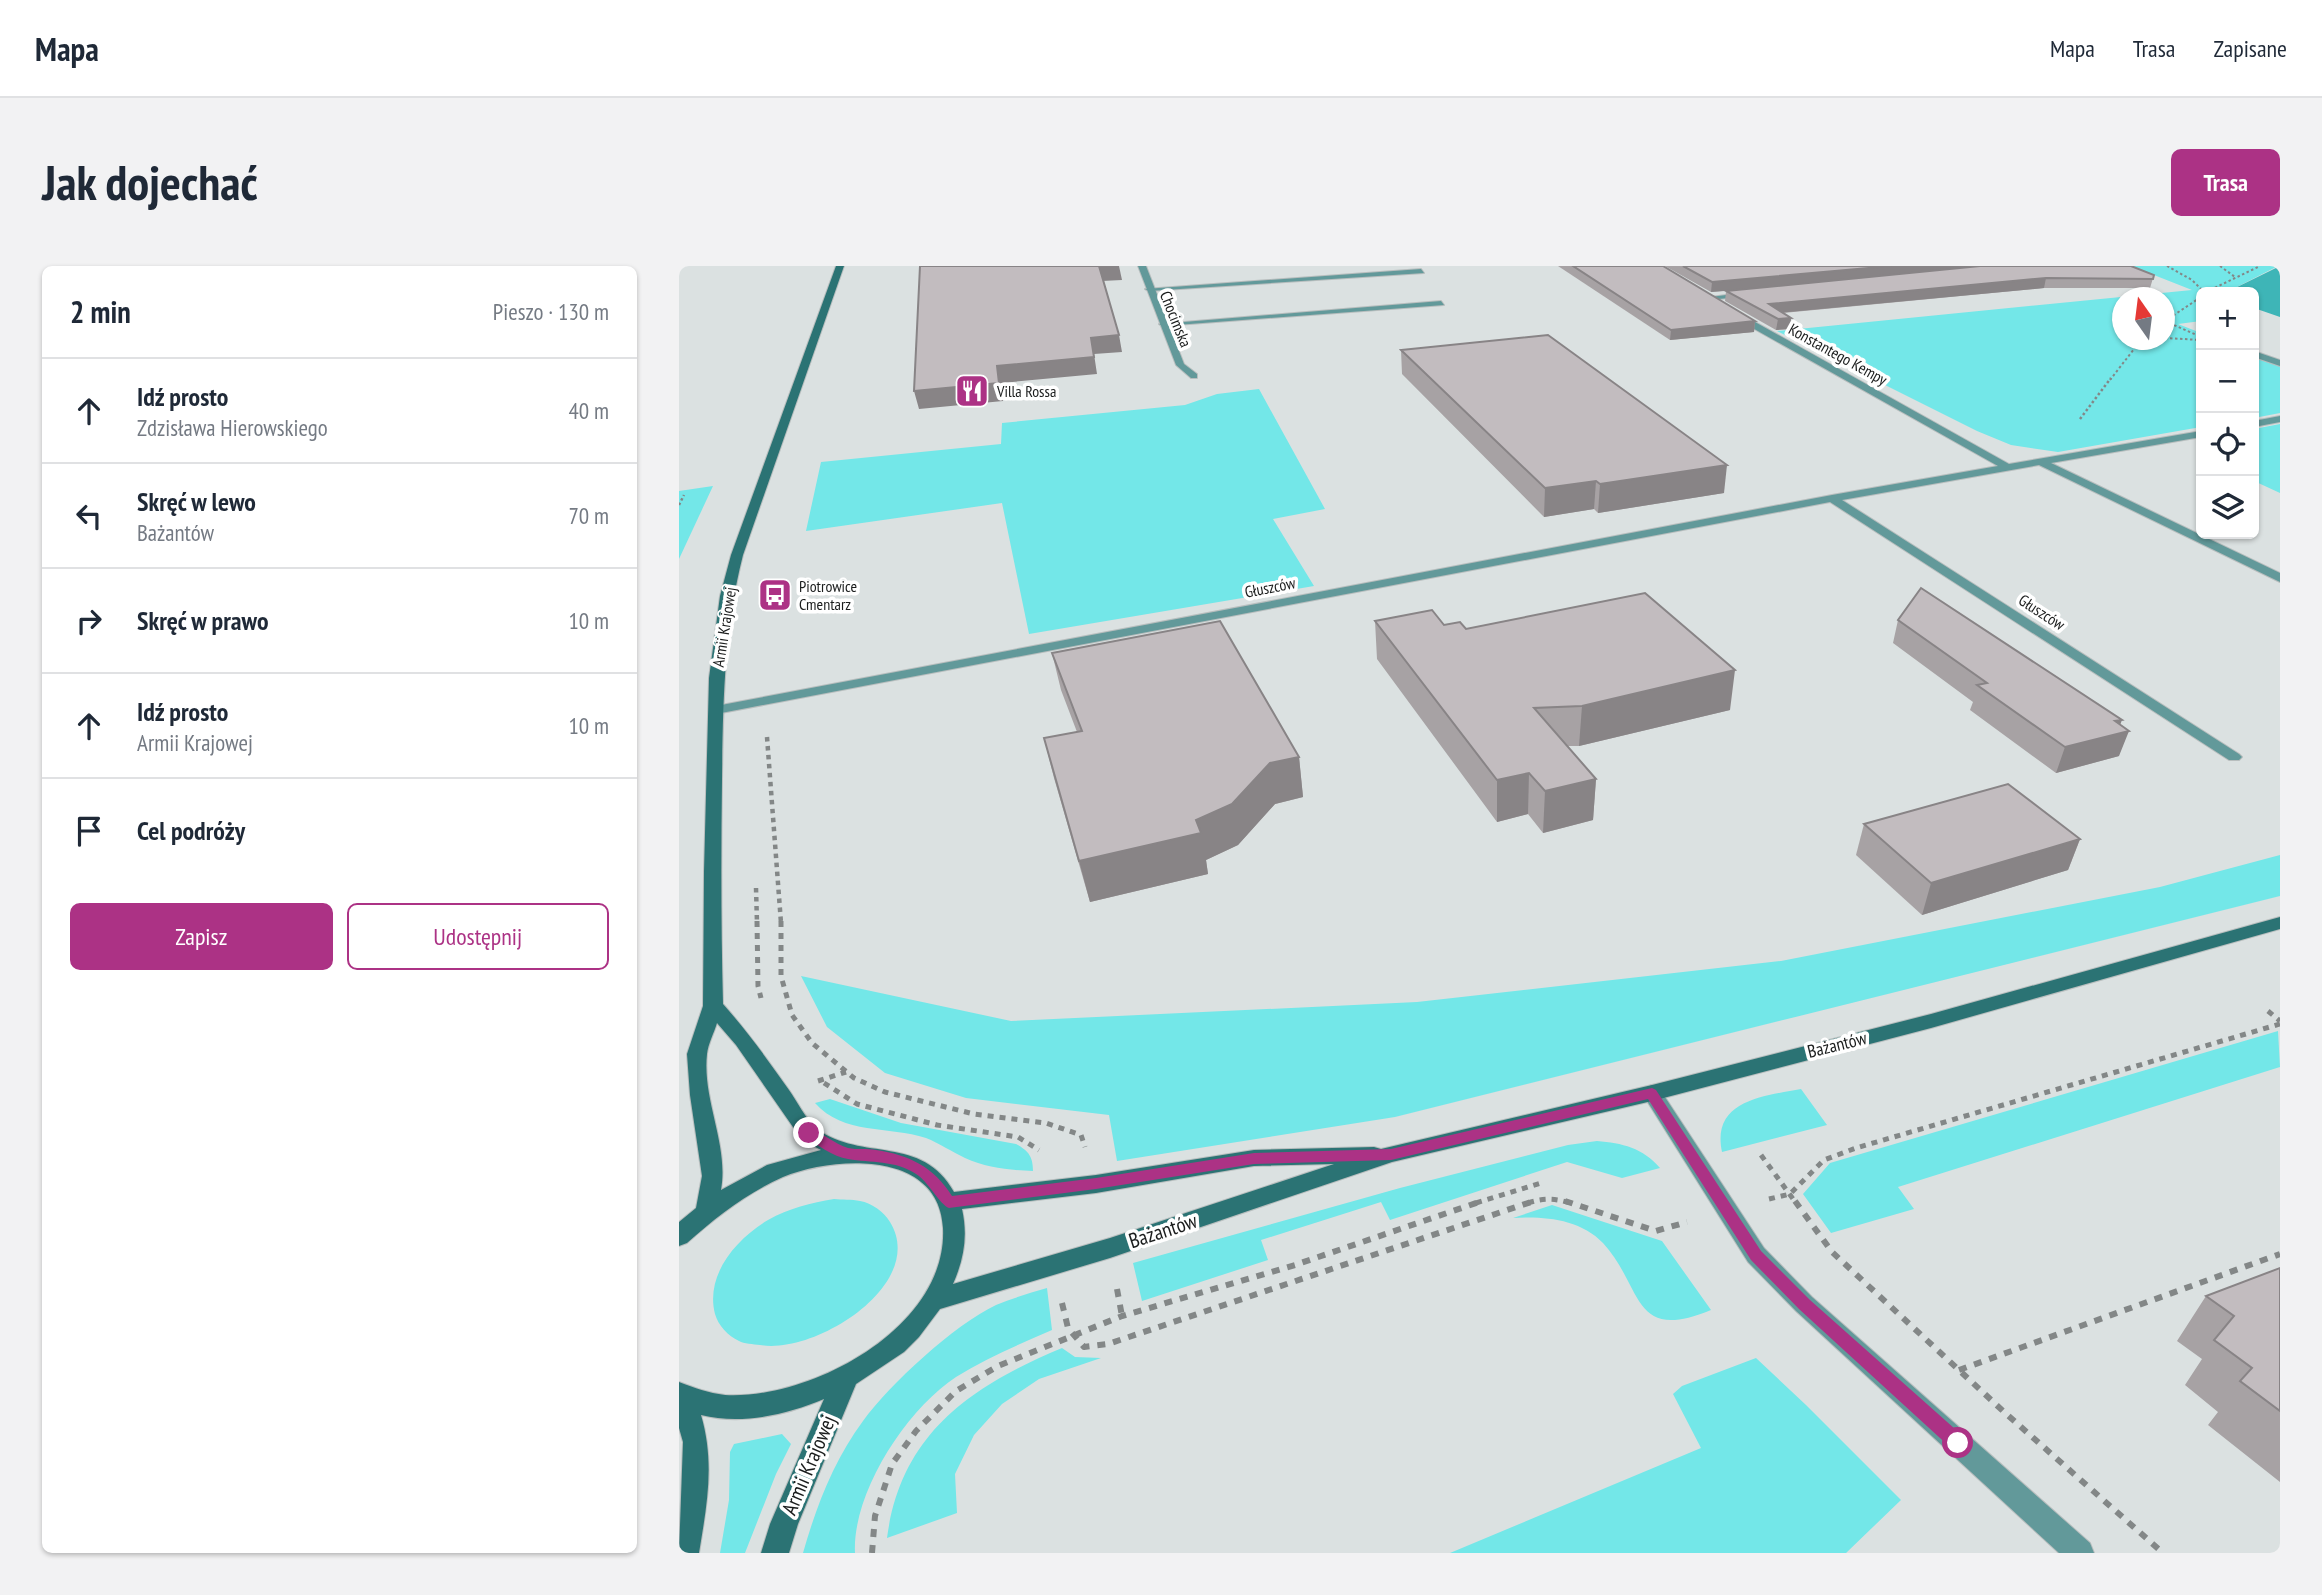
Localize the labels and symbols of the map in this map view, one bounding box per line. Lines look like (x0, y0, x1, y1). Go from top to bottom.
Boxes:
north arrow (2112, 287, 2175, 350)
street label: Chocimska (1156, 288, 1196, 350)
street label: Konstantego Kempy (1785, 319, 1891, 389)
restaurant icon: Villa Rossa (953, 372, 991, 410)
place label: Villa Rossa (996, 381, 1056, 401)
street label: Głuszców (1243, 572, 1298, 602)
bus stop icon: Piotrowice Cmentarz (756, 576, 794, 614)
place label: Piotrowice Cmentarz (799, 576, 857, 614)
street label: Armii Krajowej (708, 586, 740, 668)
street label: Głuszców (2015, 590, 2069, 635)
street label: Bażantów (1805, 1026, 1869, 1063)
route end (793, 1117, 824, 1148)
street label: Bażantów (1125, 1207, 1201, 1254)
street label: Armii Krajowej (775, 1411, 842, 1519)
route start (1942, 1427, 1973, 1458)

